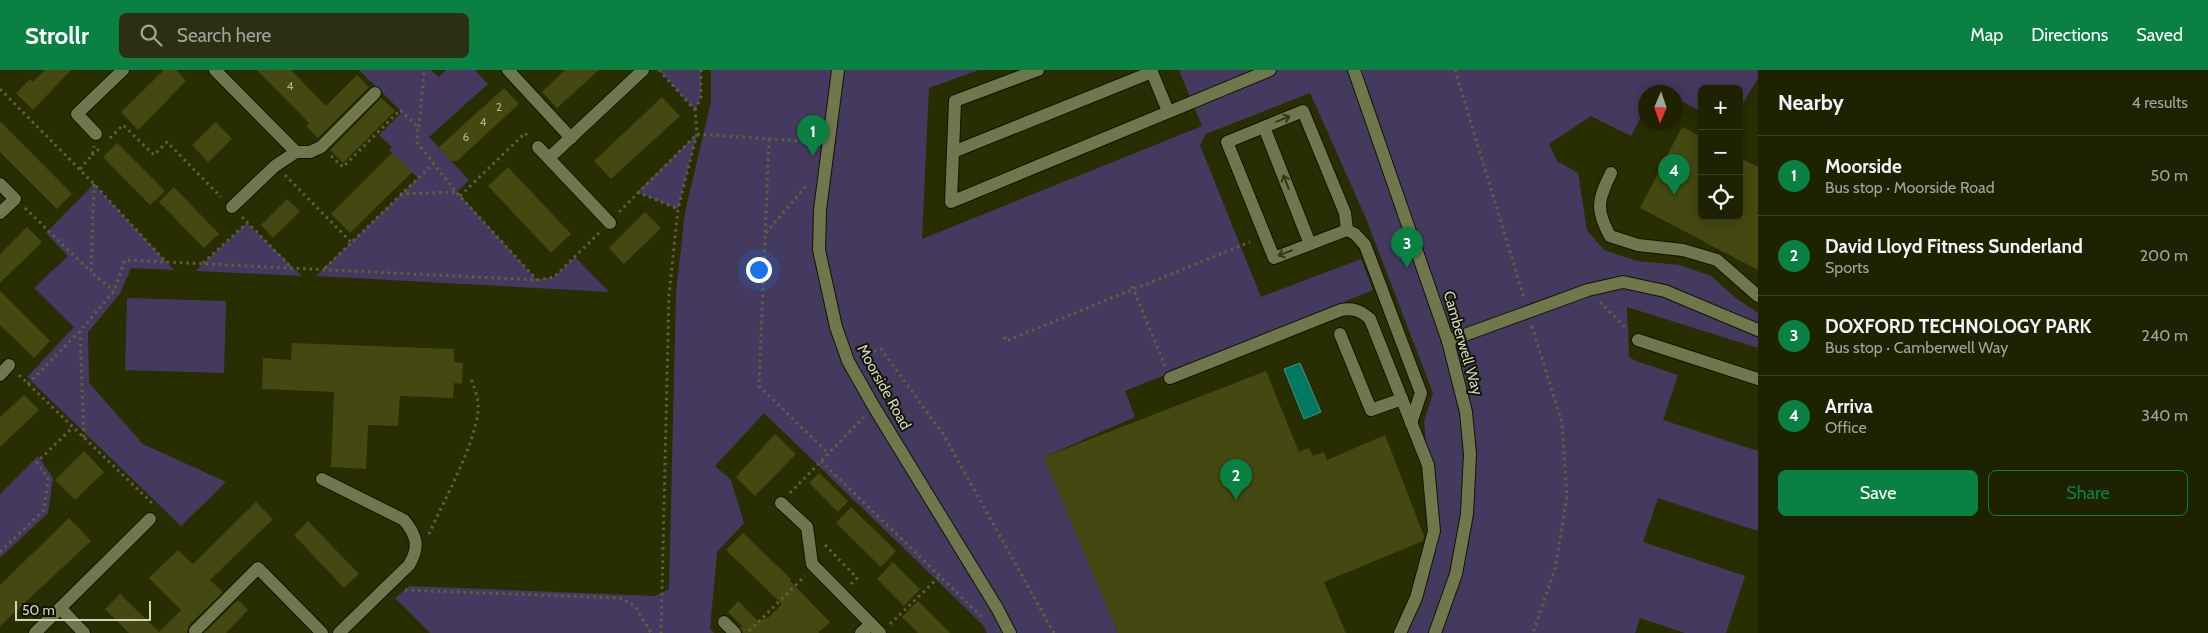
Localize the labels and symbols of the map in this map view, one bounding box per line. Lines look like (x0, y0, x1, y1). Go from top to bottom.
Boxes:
house number: 4 (287, 78, 294, 93)
north arrow (1638, 85, 1683, 130)
house number: 2 (496, 99, 502, 114)
house number: 4 (480, 114, 487, 129)
one-way arrow (1275, 114, 1290, 124)
pin: 1 (797, 115, 829, 156)
house number: 6 (463, 129, 470, 144)
pin: 4 (1658, 154, 1690, 195)
one-way arrow (1281, 175, 1290, 190)
pin: 3 (1391, 227, 1423, 268)
one-way arrow (1278, 249, 1293, 258)
your location (746, 257, 772, 283)
street label: Camberwell Way (1440, 289, 1487, 397)
street label: Moorside Road (853, 341, 915, 433)
pin: 2 (1220, 459, 1252, 500)
scale bar (15, 598, 151, 621)

